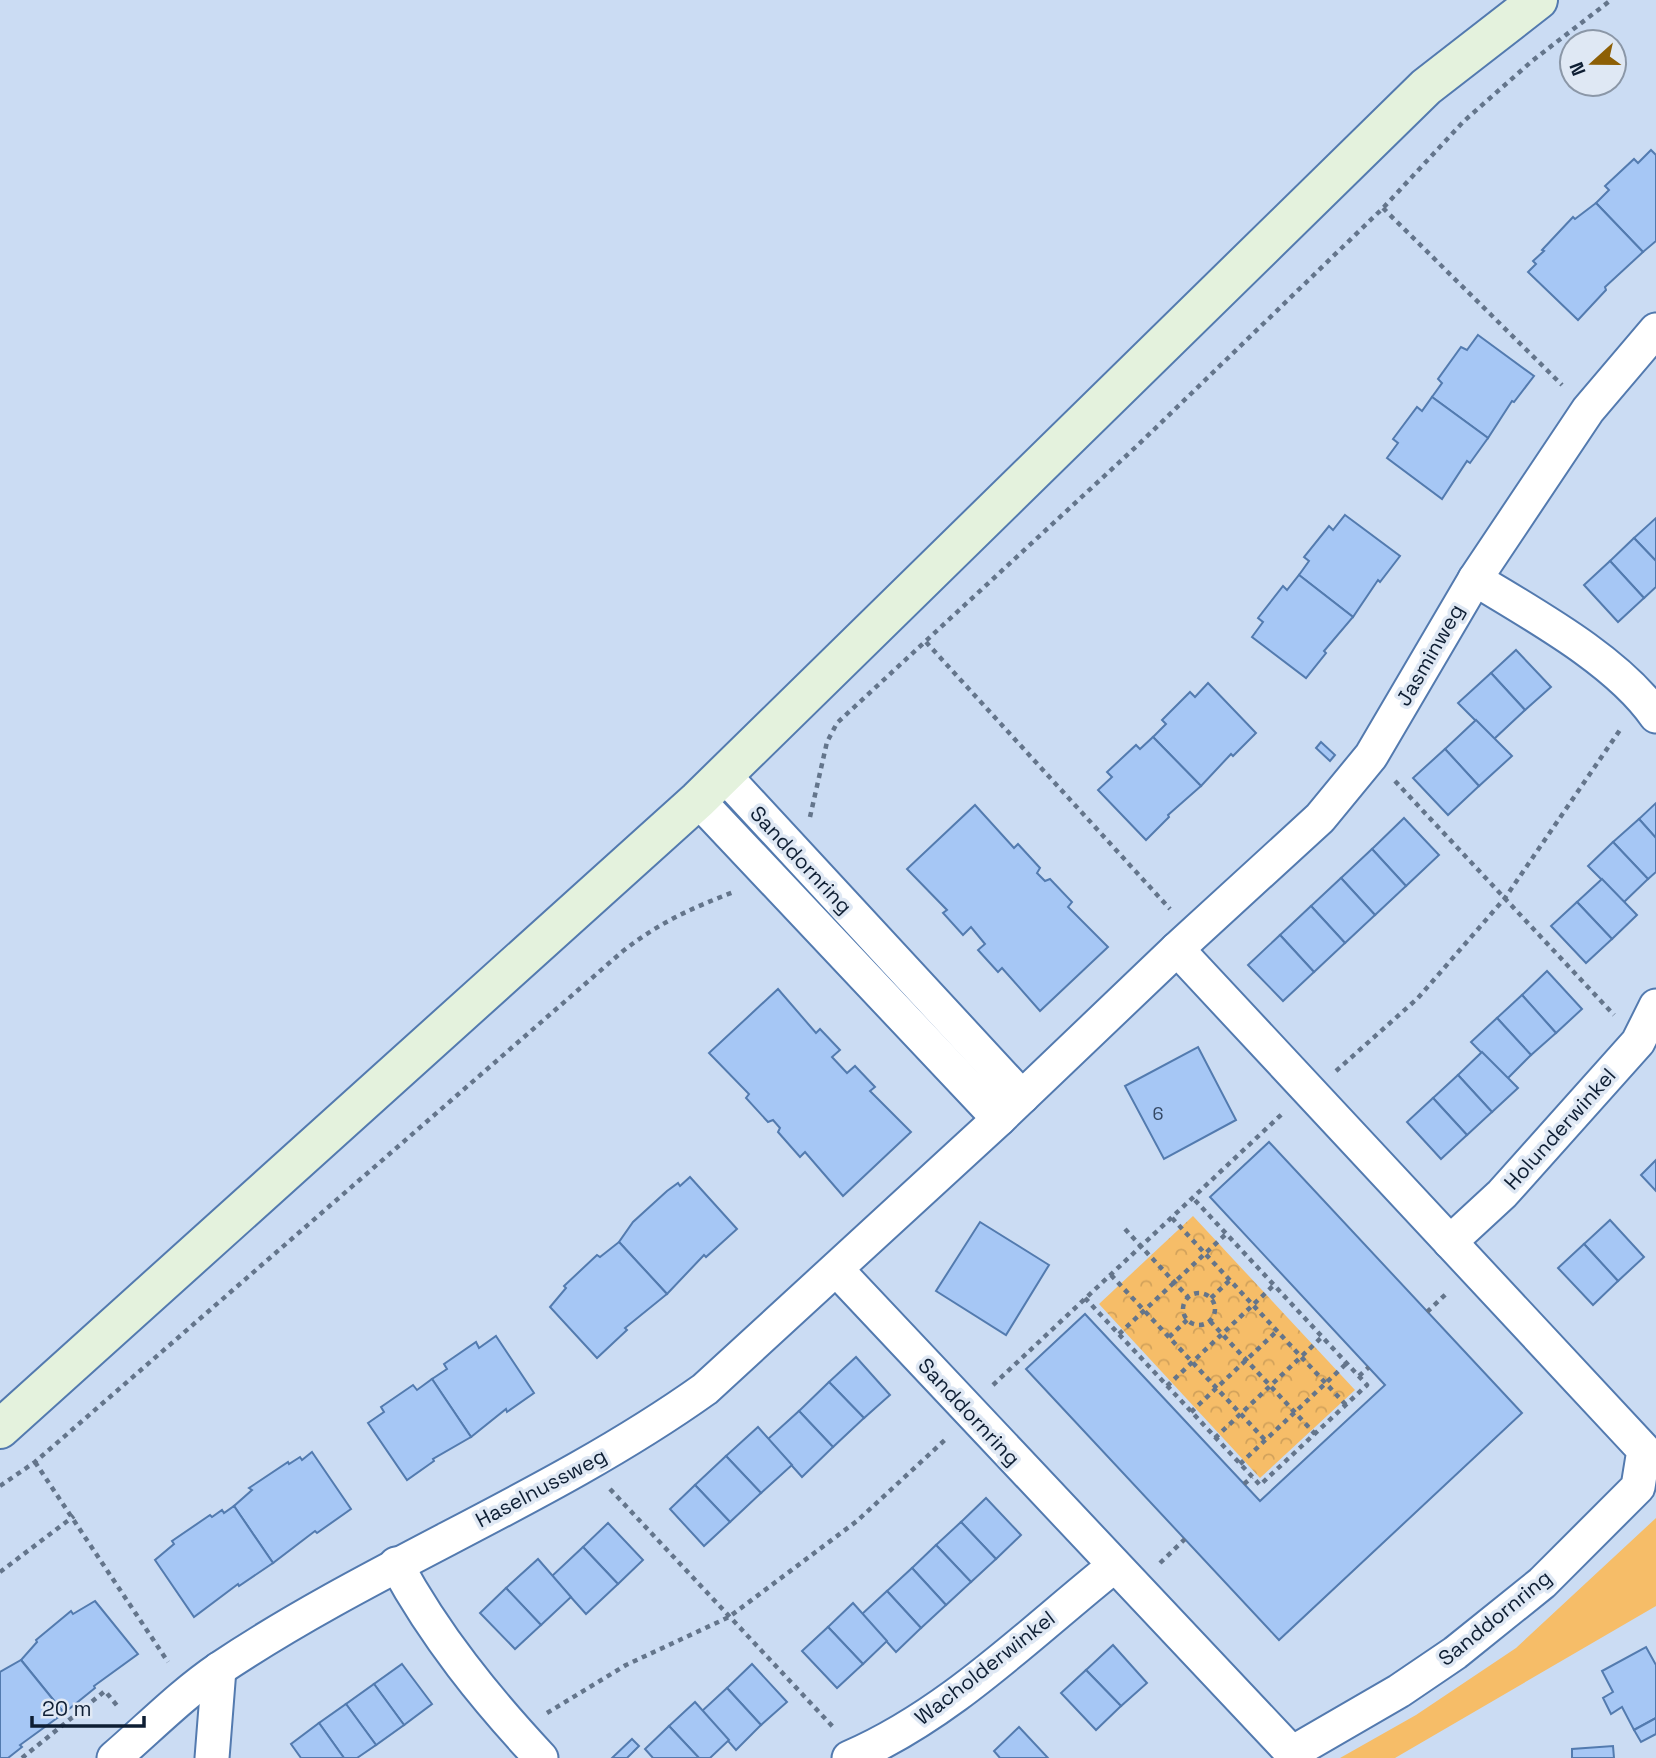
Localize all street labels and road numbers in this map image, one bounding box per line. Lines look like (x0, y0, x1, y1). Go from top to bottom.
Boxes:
street label: Jasminweg (1390, 599, 1470, 711)
street label: Sanddornring (744, 800, 858, 919)
street label: Holunderwinkel (1498, 1062, 1621, 1195)
street label: Sanddornring (912, 1352, 1026, 1471)
street label: Haselnussweg (471, 1442, 611, 1533)
street label: Sanddornring (1433, 1564, 1557, 1672)
street label: Wacholderwinkel (909, 1604, 1060, 1731)

